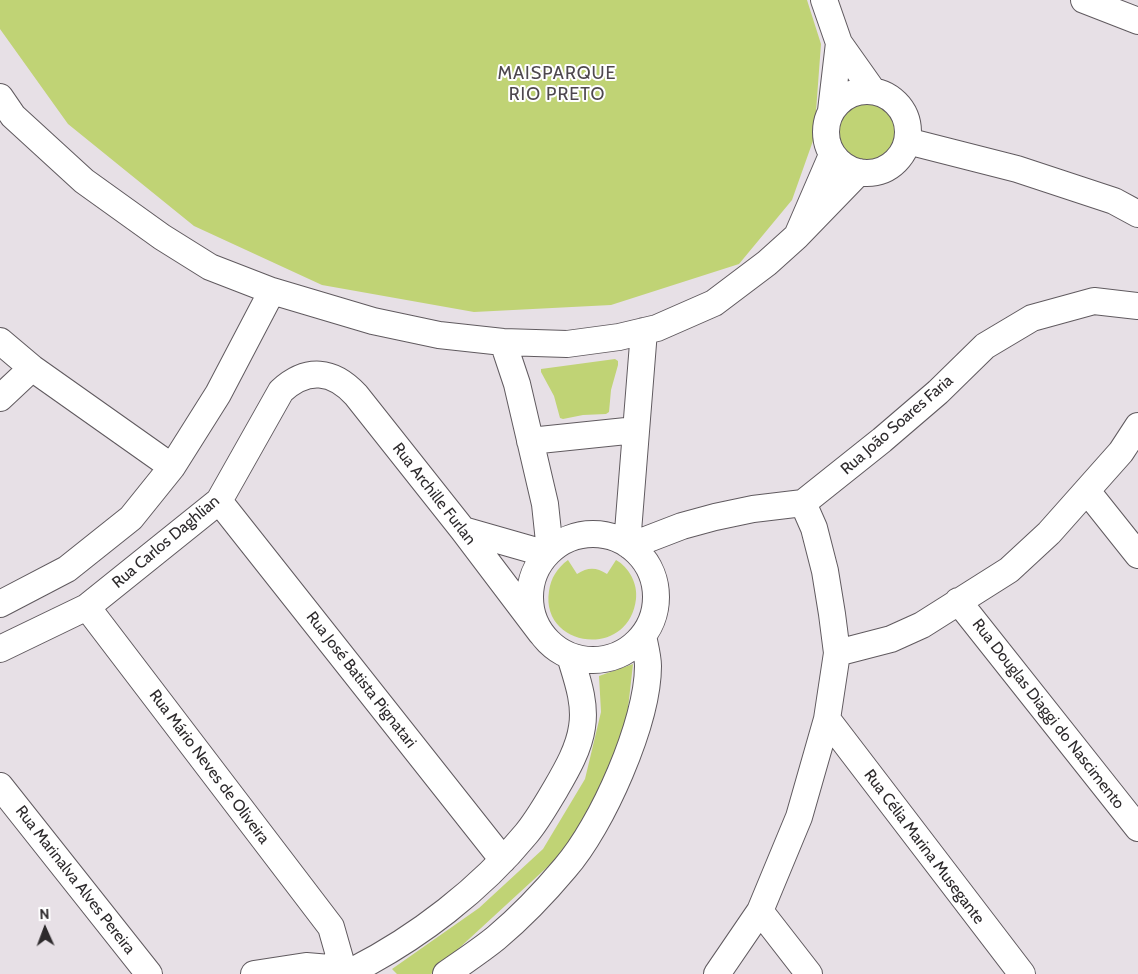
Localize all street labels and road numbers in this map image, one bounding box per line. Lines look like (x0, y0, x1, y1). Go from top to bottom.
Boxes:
street label: Rua João Soares Faria (837, 371, 957, 479)
street label: Rua Archille Furlan (388, 439, 480, 549)
street label: Rua Carlos Daghlian (108, 492, 224, 592)
street label: Rua José Batista Pignatari (302, 608, 420, 752)
street label: Rua Douglas Diaggi do Nascimento (968, 615, 1128, 813)
street label: Rua Mário Neves de Oliveira (145, 686, 273, 848)
street label: Rua Célia Marina Musegante (860, 766, 988, 928)
street label: Rua Marinalva Alves Pereira (11, 802, 139, 958)

